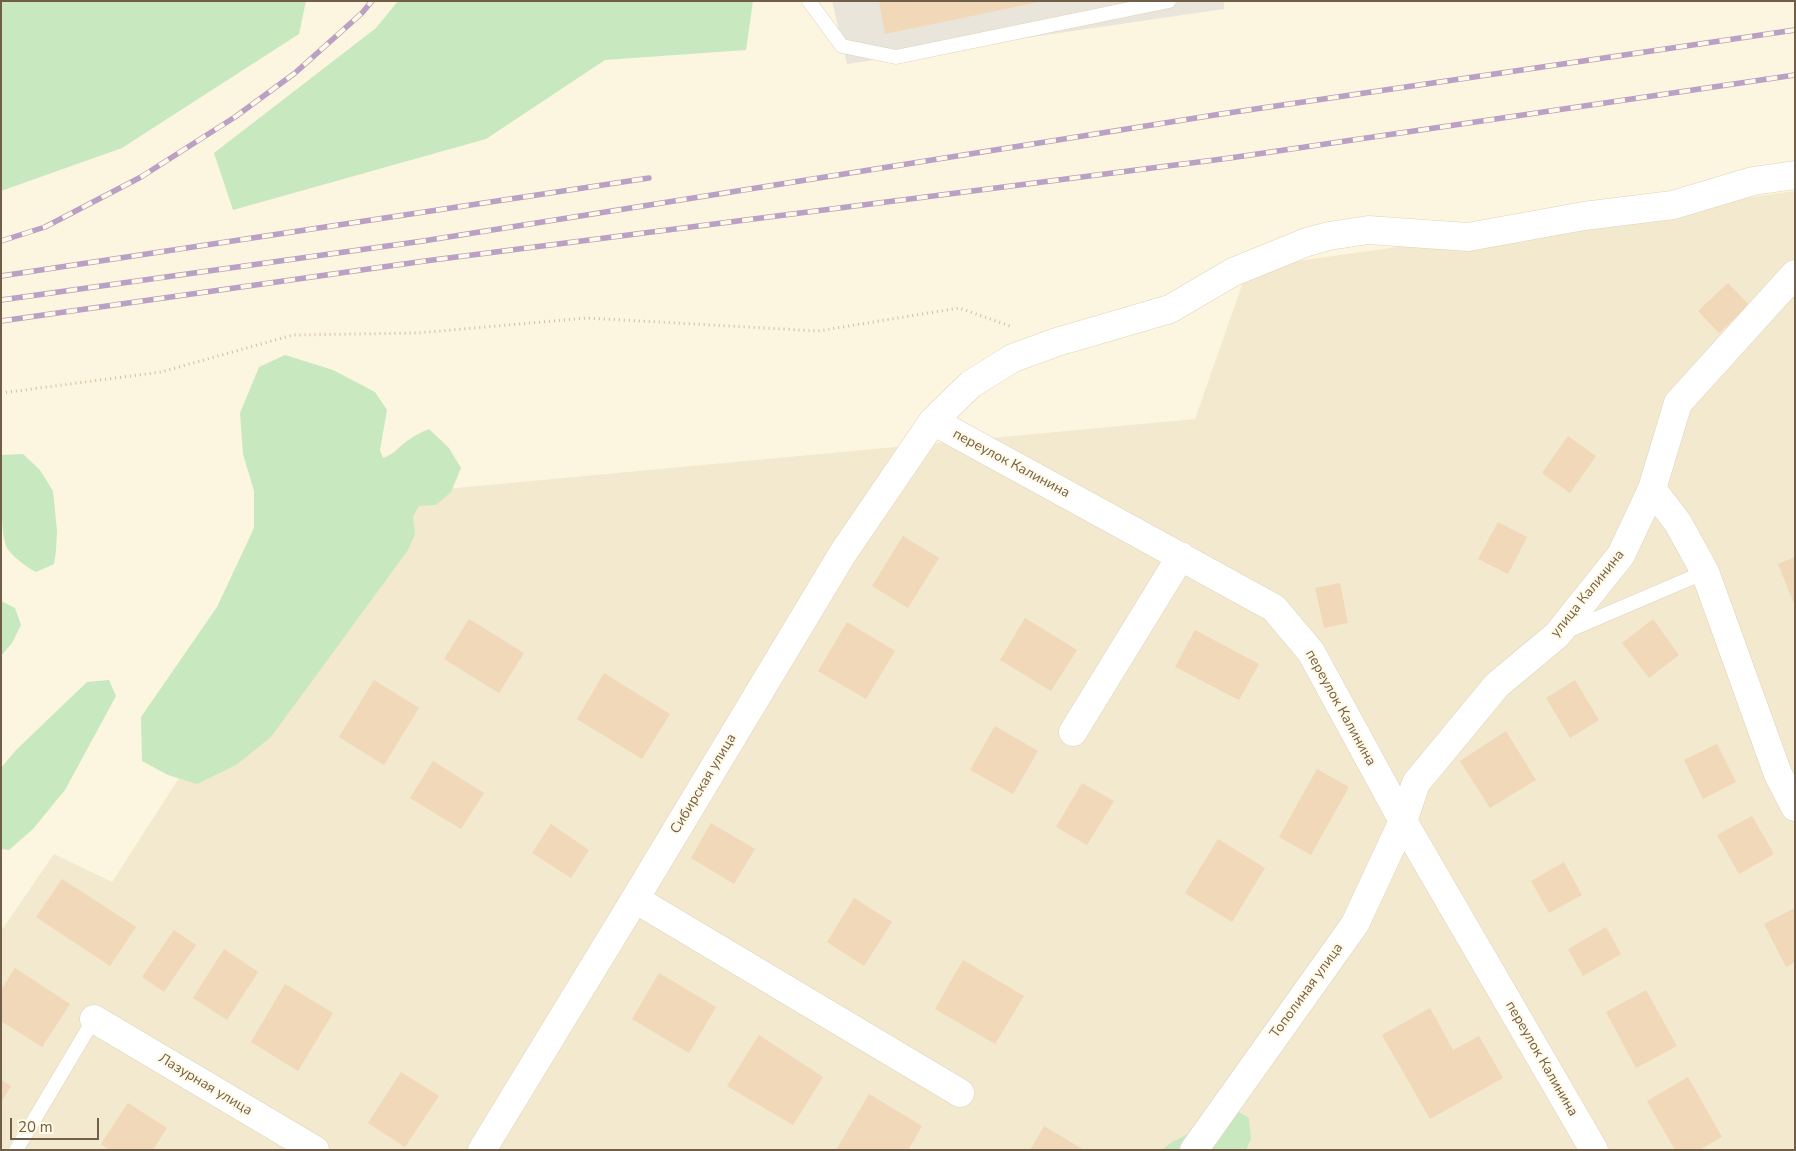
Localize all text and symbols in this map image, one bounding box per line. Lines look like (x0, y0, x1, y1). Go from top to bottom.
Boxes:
street label: переулок Калинина (950, 426, 1072, 502)
street label: улица Калинина (1548, 547, 1628, 641)
street label: переулок Калинина (1301, 647, 1379, 769)
street label: Сибирская улица (668, 731, 740, 837)
street label: Тополиная улица (1267, 940, 1347, 1042)
street label: переулок Калинина (1501, 998, 1581, 1120)
street label: Лазурная улица (155, 1050, 255, 1120)
scale bar (12, 1108, 101, 1140)
text: 20 m (18, 1117, 53, 1137)

